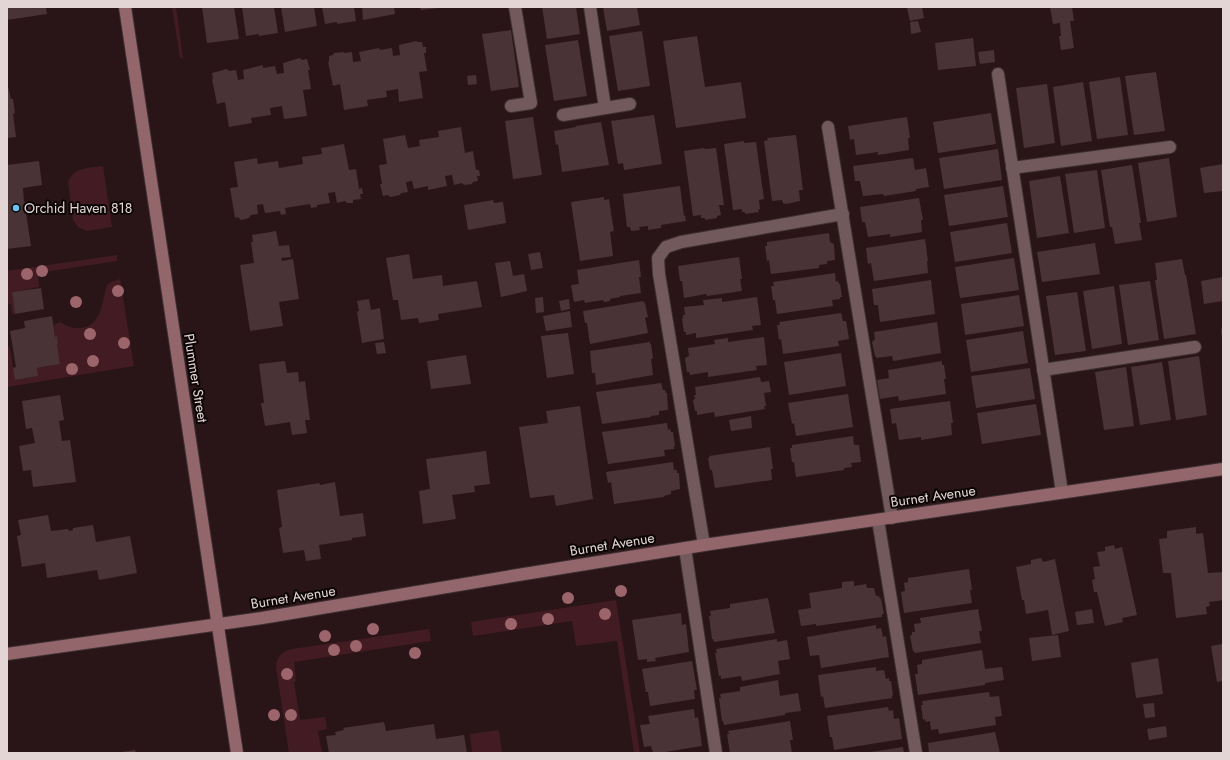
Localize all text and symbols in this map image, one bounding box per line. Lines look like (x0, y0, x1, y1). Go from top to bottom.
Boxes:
place label: Orchid Haven 818 (24, 198, 133, 218)
marker: Orchid Haven 818 (11, 203, 21, 213)
street label: Plummer Street (179, 332, 213, 424)
street label: Burnet Avenue (889, 480, 977, 512)
street label: Burnet Avenue (568, 527, 656, 561)
street label: Burnet Avenue (249, 580, 337, 614)

